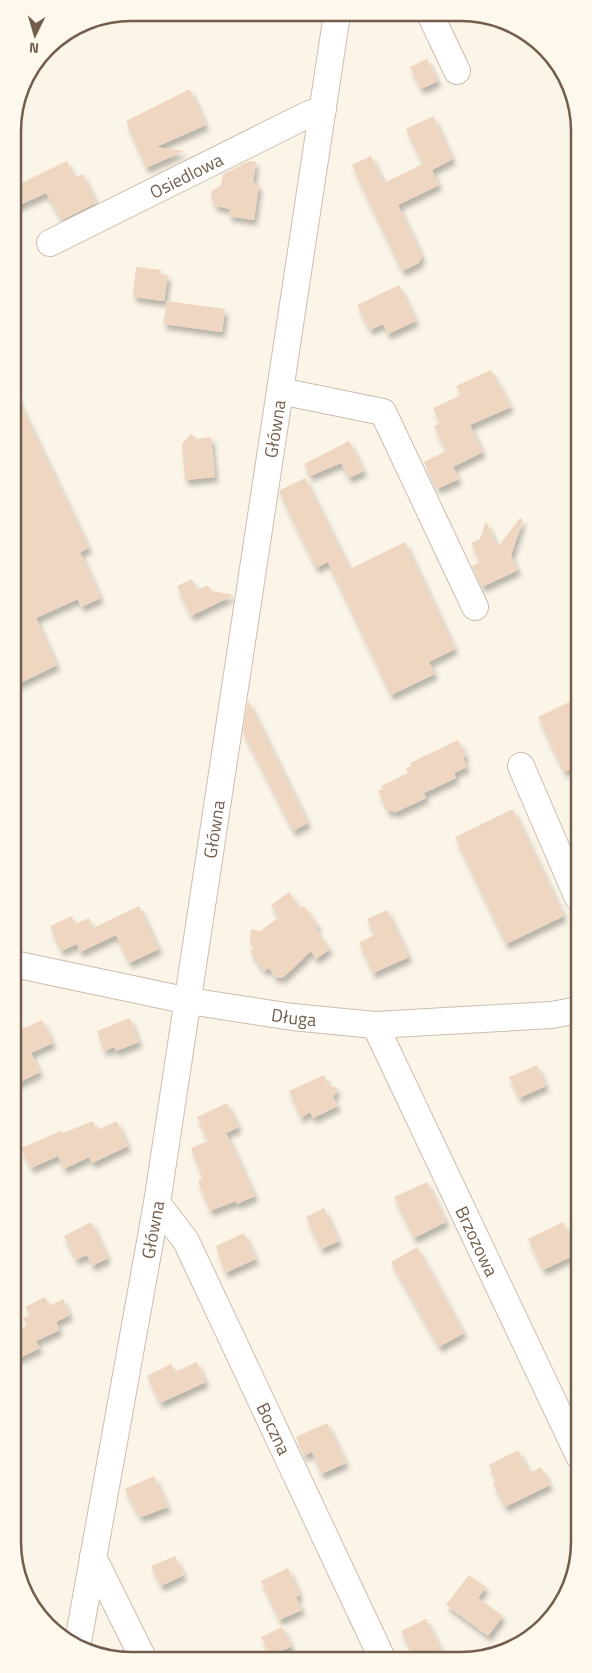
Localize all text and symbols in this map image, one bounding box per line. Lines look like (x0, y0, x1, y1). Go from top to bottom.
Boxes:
north arrow (10, 10, 60, 60)
text: N (28, 38, 40, 59)
street label: Osiedlowa (145, 146, 227, 205)
street label: Główna (256, 398, 292, 460)
street label: Główna (196, 798, 231, 860)
street label: Długa (270, 1000, 318, 1033)
street label: Główna (134, 1198, 171, 1261)
street label: Brzozowa (449, 1201, 506, 1281)
street label: Boczna (250, 1398, 298, 1459)

